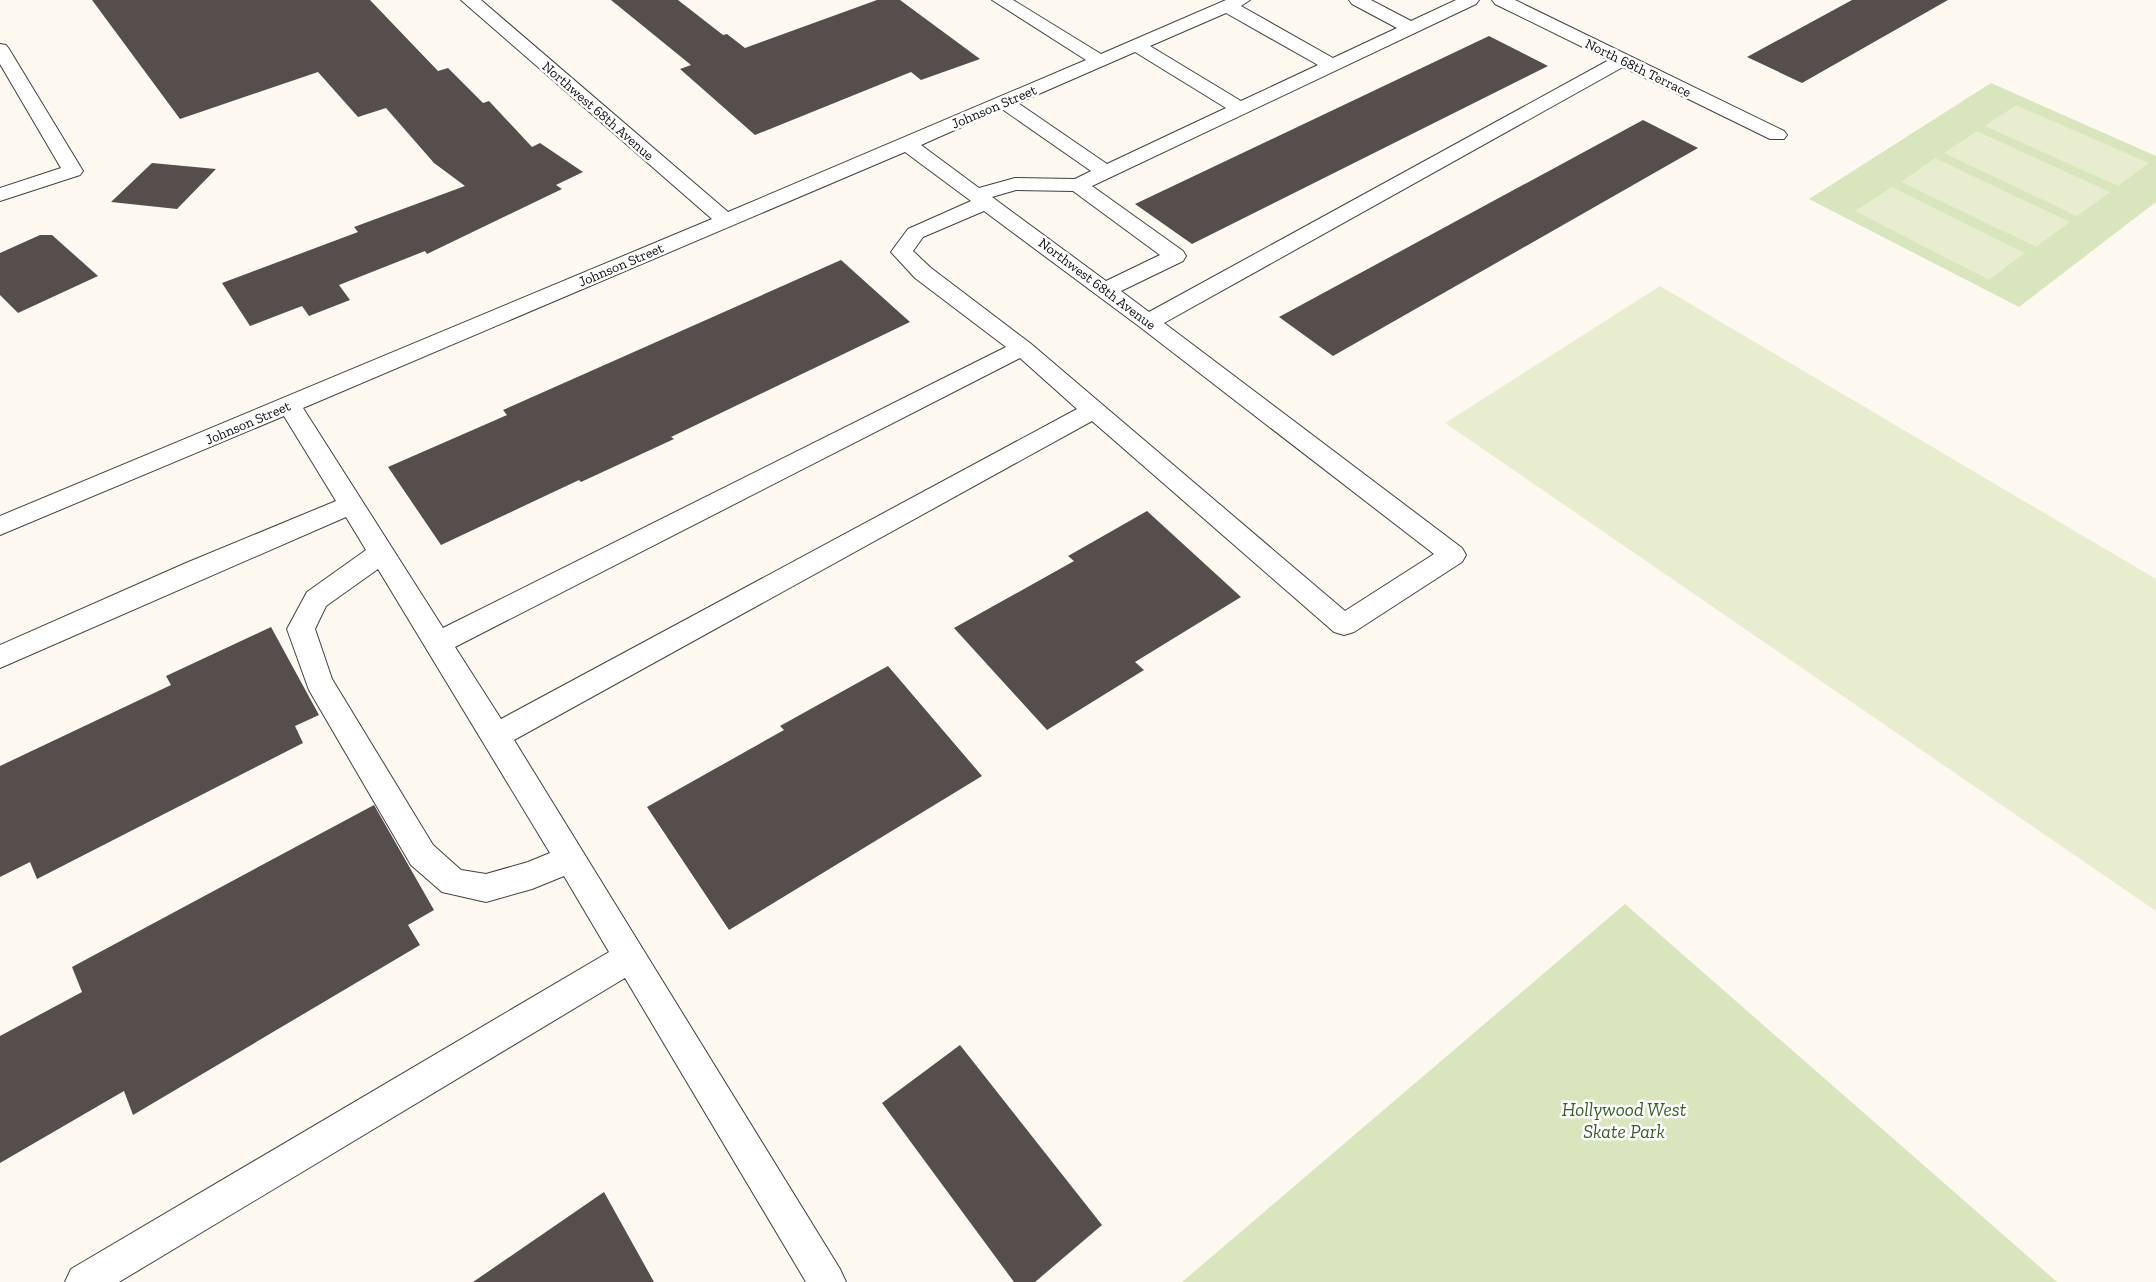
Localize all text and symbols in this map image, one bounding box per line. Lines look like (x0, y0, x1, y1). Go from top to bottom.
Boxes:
street label: North 68th Terrace (1582, 35, 1694, 101)
street label: Northwest 68th Avenue (539, 58, 658, 164)
street label: Johnson Street (949, 81, 1040, 133)
street label: Northwest 68th Avenue (1035, 234, 1159, 334)
street label: Johnson Street (576, 239, 667, 291)
street label: Johnson Street (203, 397, 294, 449)
park label: Hollywood West Skate Park (1562, 1098, 1687, 1143)

